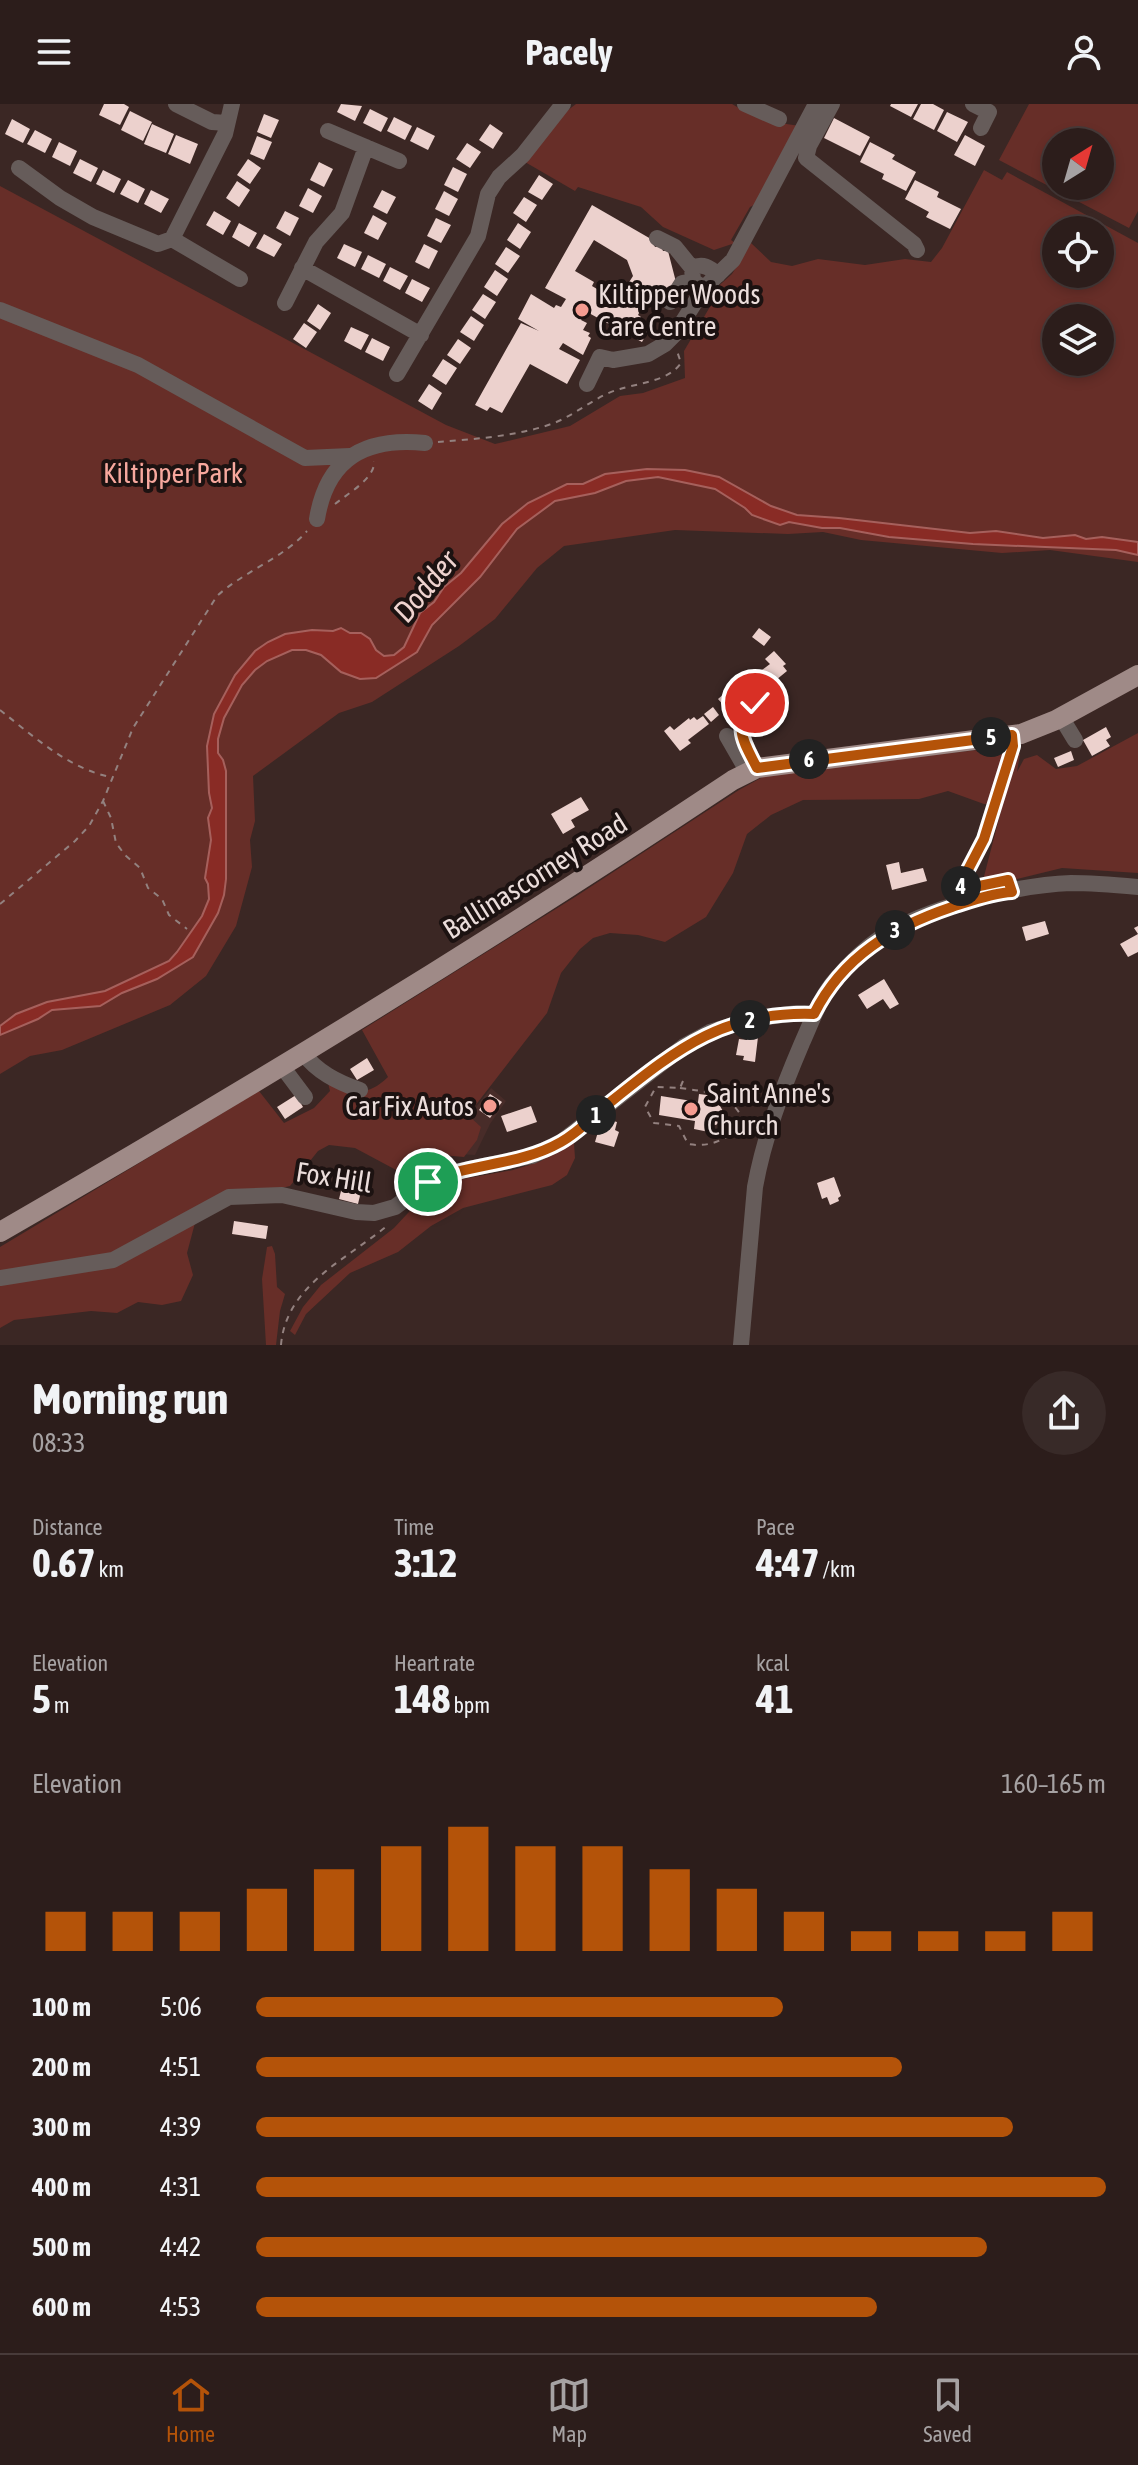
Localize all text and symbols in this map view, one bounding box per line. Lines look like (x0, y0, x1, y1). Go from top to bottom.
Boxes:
icon: menu (32, 30, 76, 74)
icon: person (1062, 30, 1106, 74)
text: Pacely (525, 31, 613, 73)
north arrow (1042, 128, 1114, 200)
map controls (1042, 128, 1114, 376)
button: locate (1042, 216, 1114, 288)
place label: Kiltipper Woods Care Centre (598, 278, 760, 342)
marker: Kiltipper Woods Care Centre (573, 301, 591, 319)
button: layers (1042, 304, 1114, 376)
park label: Kiltipper Park (103, 457, 243, 489)
water label: Dodder (386, 543, 465, 628)
pin (721, 669, 789, 737)
icon: check (733, 681, 777, 725)
pin: 5 (971, 717, 1011, 757)
text: 5 (986, 724, 996, 750)
pin: 6 (789, 739, 829, 779)
text: 6 (804, 746, 814, 772)
street label: Ballinascorney Road (437, 807, 633, 945)
pin: 4 (941, 866, 981, 906)
text: 4 (956, 873, 966, 899)
pin: 3 (875, 910, 915, 950)
text: 3 (890, 917, 900, 943)
pin: 2 (730, 1000, 770, 1040)
text: 2 (745, 1007, 755, 1033)
place label: Saint Anne's Church (707, 1077, 831, 1141)
place label: Car Fix Autos (345, 1090, 474, 1122)
pin: 1 (576, 1095, 616, 1135)
marker: Car Fix Autos (481, 1097, 499, 1115)
marker: Saint Anne's Church (682, 1100, 700, 1118)
text: 1 (591, 1102, 601, 1128)
pin (394, 1148, 462, 1216)
street label: Fox Hill (294, 1155, 375, 1199)
icon: arrive (406, 1160, 450, 1204)
button: share (1022, 1371, 1106, 1455)
text: Morning run (32, 1373, 228, 1423)
text: 08:33 (32, 1428, 86, 1458)
text: Distance (32, 1514, 103, 1540)
text: Time (394, 1514, 434, 1540)
text: Pace (756, 1514, 795, 1540)
text: 0.67 (32, 1540, 96, 1585)
text: 3:12 (394, 1540, 458, 1585)
text: 4:47 (756, 1540, 820, 1585)
text: km (96, 1556, 124, 1582)
text: /km (820, 1556, 856, 1582)
text: Elevation (32, 1650, 108, 1676)
text: Heart rate (394, 1650, 475, 1676)
text: kcal (756, 1650, 789, 1676)
text: 5 (32, 1676, 51, 1721)
text: 148 (394, 1676, 450, 1721)
text: 41 (756, 1676, 794, 1721)
text: m (51, 1692, 70, 1718)
text: bpm (450, 1692, 490, 1718)
text: Elevation (32, 1769, 122, 1799)
text: 160–165 m (1001, 1769, 1106, 1799)
text: 100 m (32, 1992, 91, 2022)
text: 5:06 (160, 1992, 202, 2022)
text: 200 m (32, 2052, 91, 2082)
text: 4:51 (160, 2052, 201, 2082)
text: 300 m (32, 2112, 91, 2142)
text: 4:39 (160, 2112, 201, 2142)
text: 400 m (32, 2172, 91, 2202)
text: 4:31 (160, 2172, 201, 2202)
text: 500 m (32, 2232, 91, 2262)
text: 4:42 (160, 2232, 201, 2262)
text: 600 m (32, 2292, 91, 2322)
text: 4:53 (160, 2292, 201, 2322)
tab: Home (166, 2373, 215, 2447)
tab: Map (547, 2373, 591, 2447)
tab: Saved (923, 2373, 972, 2447)

